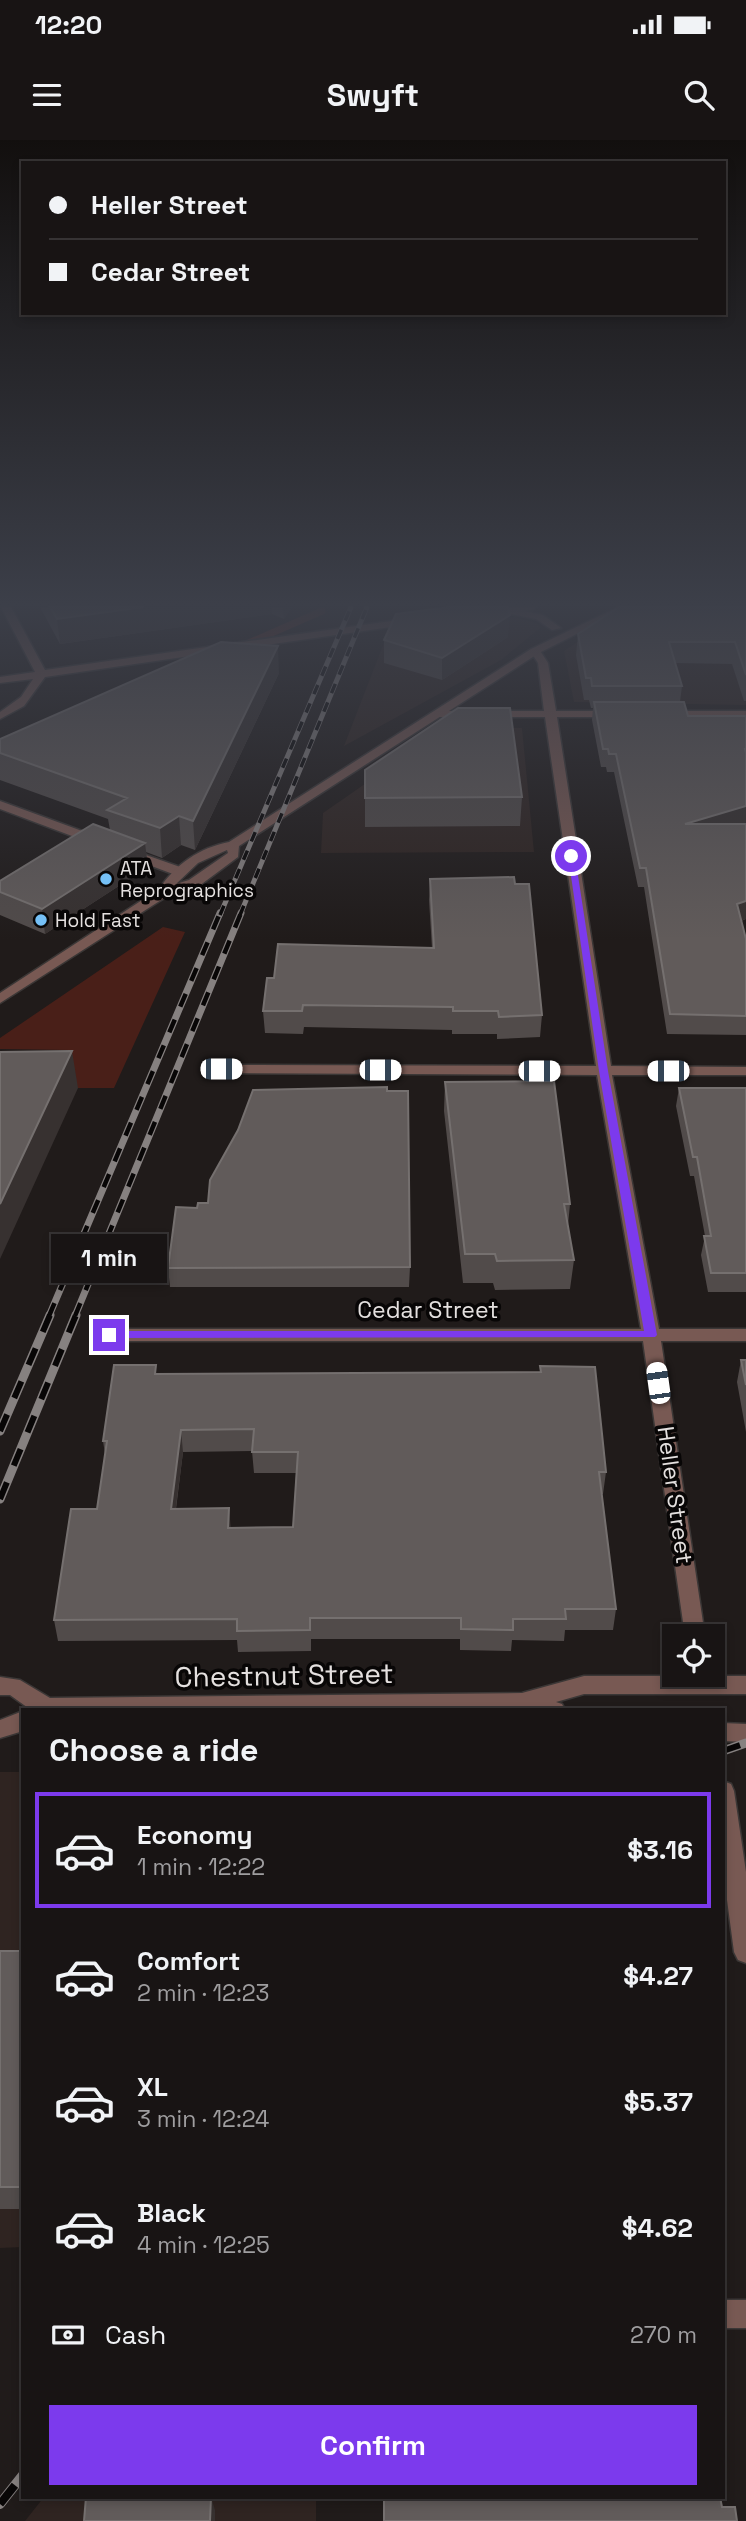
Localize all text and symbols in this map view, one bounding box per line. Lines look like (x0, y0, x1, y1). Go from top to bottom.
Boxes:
text: 12:20 (35, 8, 102, 42)
text: Swyft (327, 75, 419, 115)
icon: menu (28, 76, 66, 114)
icon: search (680, 76, 718, 114)
text: Heller Street (91, 188, 248, 222)
text: Cedar Street (91, 255, 250, 289)
route start (555, 840, 587, 872)
place label: ATA Reprographics (120, 856, 254, 903)
marker: ATA Reprographics (98, 871, 114, 887)
place label: Hold Fast (55, 908, 141, 933)
marker: Hold Fast (33, 912, 49, 928)
car (201, 1059, 243, 1080)
car (360, 1060, 402, 1081)
car (519, 1061, 561, 1082)
car (648, 1061, 690, 1082)
callout: 1 min (51, 1234, 167, 1282)
text: 1 min (81, 1243, 137, 1273)
street label: Cedar Street (357, 1295, 499, 1325)
route end (93, 1319, 125, 1351)
car (645, 1361, 672, 1405)
street label: Heller Street (651, 1424, 699, 1566)
map controls (662, 1624, 725, 1687)
button: locate (662, 1624, 725, 1687)
street label: Chestnut Street (174, 1655, 394, 1695)
text: Choose a ride (49, 1730, 259, 1770)
text: Economy (137, 1818, 253, 1852)
icon: car (53, 1819, 116, 1882)
text: $3.16 (627, 1833, 693, 1867)
text: 1 min · 12:22 (137, 1852, 265, 1882)
text: Comfort (137, 1944, 240, 1978)
icon: car (53, 1945, 116, 2008)
text: $4.27 (623, 1959, 693, 1993)
text: 2 min · 12:23 (137, 1978, 269, 2008)
text: XL (137, 2070, 168, 2104)
icon: car (53, 2071, 116, 2134)
text: $5.37 (624, 2085, 693, 2119)
text: 3 min · 12:24 (137, 2104, 269, 2134)
text: Black (137, 2196, 206, 2230)
icon: car (53, 2197, 116, 2260)
text: $4.62 (622, 2211, 693, 2245)
text: 4 min · 12:25 (137, 2230, 270, 2260)
icon: cash (49, 2316, 87, 2354)
text: Cash (105, 2318, 166, 2352)
text: 270 m (630, 2320, 697, 2350)
button: Confirm (49, 2405, 697, 2485)

